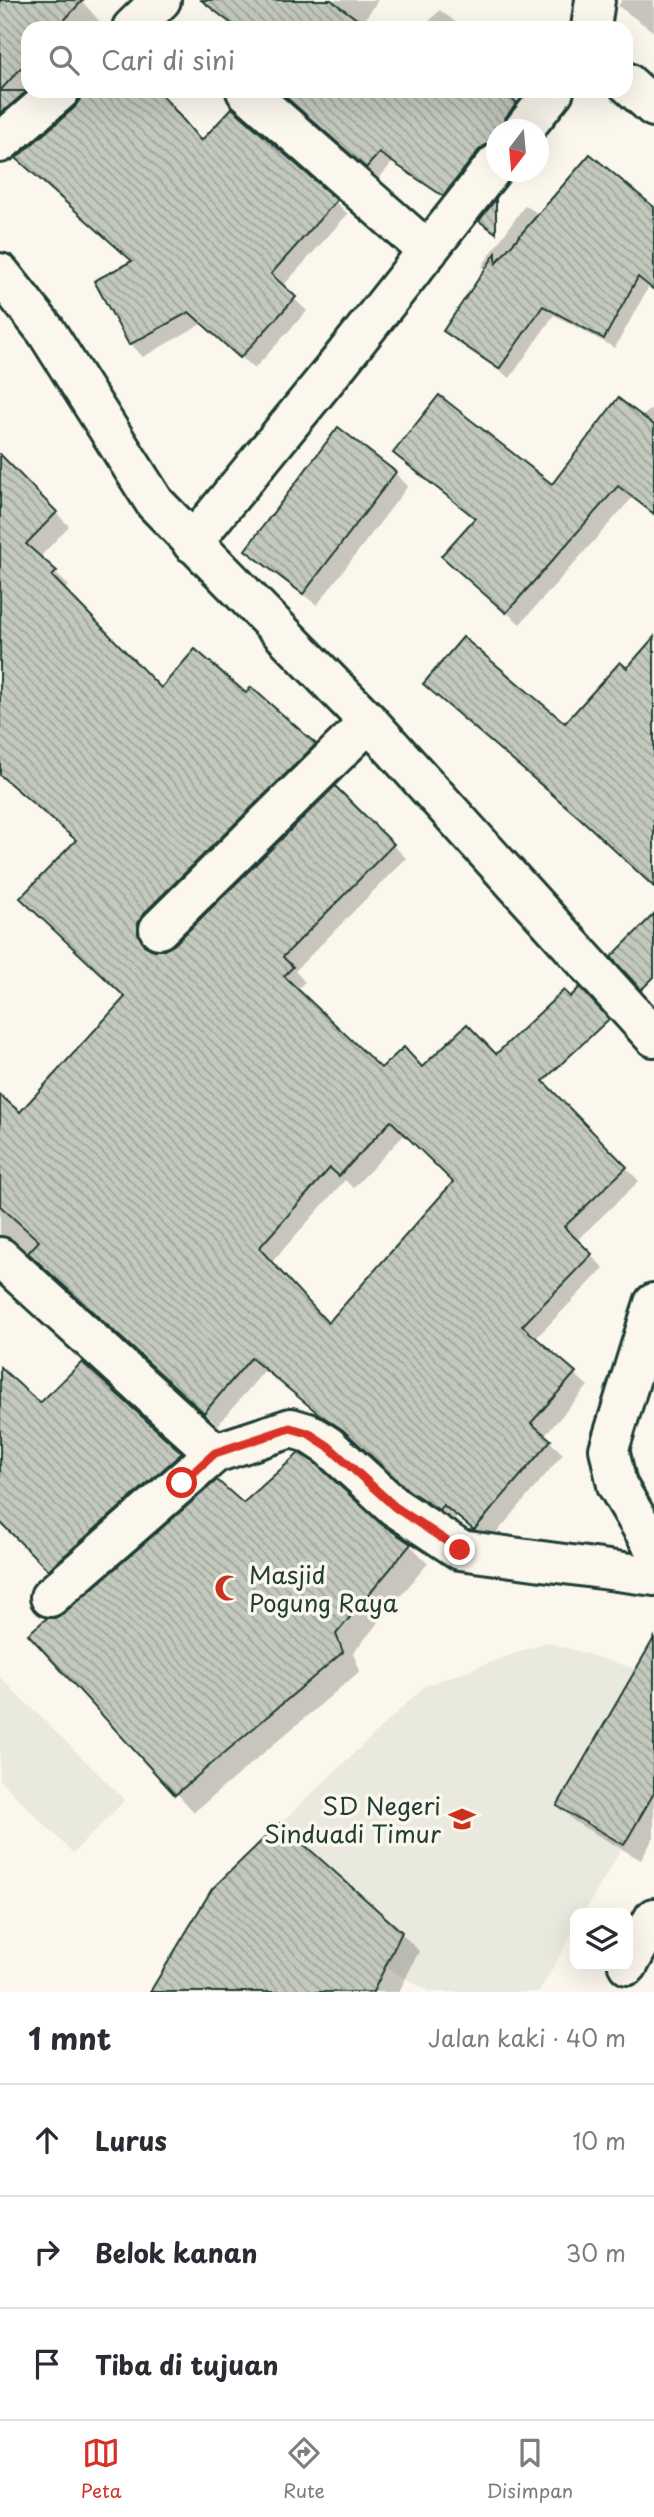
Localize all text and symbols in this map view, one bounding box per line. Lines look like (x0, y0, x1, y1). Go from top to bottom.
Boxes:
search box (21, 21, 633, 98)
text: Cari di sini (101, 40, 235, 79)
icon: search (45, 41, 83, 79)
north arrow (486, 119, 549, 182)
route start (166, 1467, 197, 1498)
route end (444, 1534, 475, 1565)
place label: Masjid Pogung Raya (249, 1556, 398, 1620)
mosque icon: Masjid Pogung Raya (213, 1573, 243, 1603)
place label: SD Negeri Sinduadi Timur (264, 1787, 442, 1851)
school or university icon: SD Negeri Sinduadi Timur (447, 1804, 477, 1834)
map controls (570, 1908, 633, 1971)
button: layers (570, 1908, 633, 1971)
text: 1 mnt (28, 2015, 111, 2060)
text: Jalan kaki · 40 m (428, 2020, 626, 2055)
icon: ahead (28, 2121, 66, 2159)
text: Lurus (95, 2121, 167, 2160)
text: 10 m (572, 2123, 626, 2158)
icon: right (28, 2233, 66, 2271)
text: Belok kanan (95, 2233, 257, 2272)
text: 30 m (565, 2235, 626, 2270)
icon: arrive (28, 2345, 66, 2383)
text: Tiba di tujuan (95, 2345, 279, 2384)
tab: Peta (81, 2434, 122, 2504)
tab: Rute (283, 2434, 325, 2504)
tab: Disimpan (487, 2434, 573, 2504)

